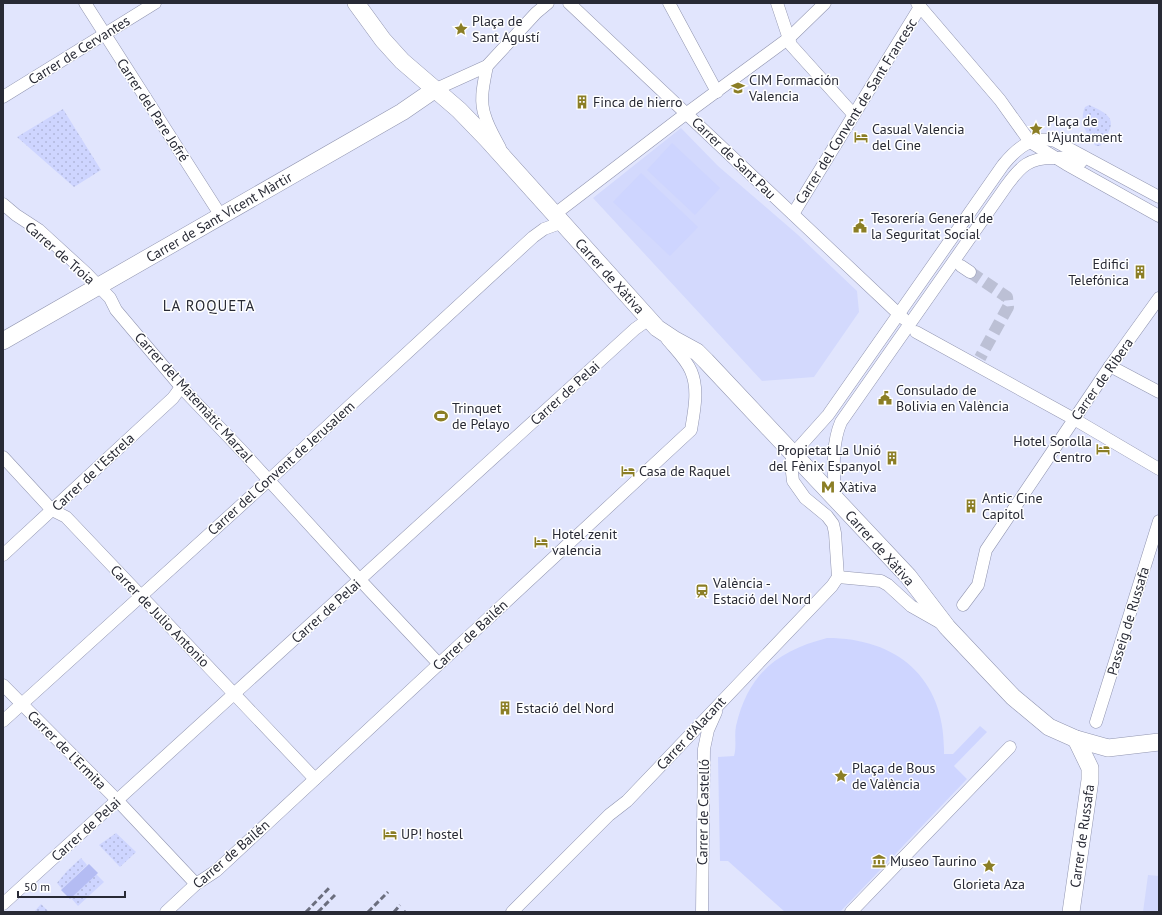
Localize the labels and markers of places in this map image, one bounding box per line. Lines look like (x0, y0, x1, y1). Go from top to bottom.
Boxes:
place label: Plaça de Sant Agustí (472, 12, 540, 46)
place icon: Plaça de Sant Agustí (453, 21, 469, 37)
place label: CIM Formación Valencia (748, 71, 839, 105)
school or university icon: CIM Formación Valencia (730, 80, 746, 96)
place label: Finca de hierro (593, 93, 683, 111)
building icon: Finca de hierro (574, 94, 590, 110)
place label: Plaça de l'Ajuntament (1047, 112, 1122, 146)
place label: Casual Valencia del Cine (872, 120, 965, 154)
place icon: Plaça de l'Ajuntament (1028, 121, 1044, 137)
hotel icon: Casual Valencia del Cine (853, 129, 869, 145)
place label: Tesorería General de la Seguritat Social (871, 209, 993, 243)
public building icon: Tesorería General de la Seguritat Social (852, 218, 868, 234)
place label: Edifici Telefónica (1068, 255, 1129, 289)
building icon: Edifici Telefónica (1132, 264, 1148, 280)
place label: Consulado de Bolivia en València (896, 381, 1009, 415)
public building icon: Consulado de Bolivia en València (877, 390, 893, 406)
place label: Trinquet de Pelayo (452, 399, 510, 433)
sports icon: Trinquet de Pelayo (433, 408, 449, 424)
place label: Hotel Sorolla Centro (1013, 432, 1092, 466)
place label: Propietat La Unió del Fènix Espanyol (769, 441, 881, 475)
hotel icon: Hotel Sorolla Centro (1095, 441, 1111, 457)
building icon: Propietat La Unió del Fènix Espanyol (884, 450, 900, 466)
place label: Casa de Raquel (639, 462, 730, 480)
hotel icon: Casa de Raquel (620, 463, 636, 479)
place label: Xàtiva (839, 478, 877, 496)
metro station icon: Xàtiva (820, 479, 836, 495)
place label: Antic Cine Capitol (982, 489, 1043, 523)
building icon: Antic Cine Capitol (963, 498, 979, 514)
place label: Hotel zenit valencia (552, 525, 618, 559)
hotel icon: Hotel zenit valencia (533, 534, 549, 550)
place label: València - Estació del Nord (712, 574, 811, 608)
station icon: València - Estació del Nord (694, 583, 710, 599)
place label: Estació del Nord (516, 699, 614, 717)
building icon: Estació del Nord (497, 700, 513, 716)
place label: Plaça de Bous de València (852, 759, 935, 793)
place icon: Plaça de Bous de València (833, 768, 849, 784)
place label: UP! hostel (401, 825, 463, 843)
hotel icon: UP! hostel (382, 826, 398, 842)
place label: Museo Taurino (890, 852, 977, 870)
museum icon: Museo Taurino (871, 853, 887, 869)
place icon: Glorieta Aza (981, 858, 997, 874)
place label: Glorieta Aza (953, 875, 1025, 893)

